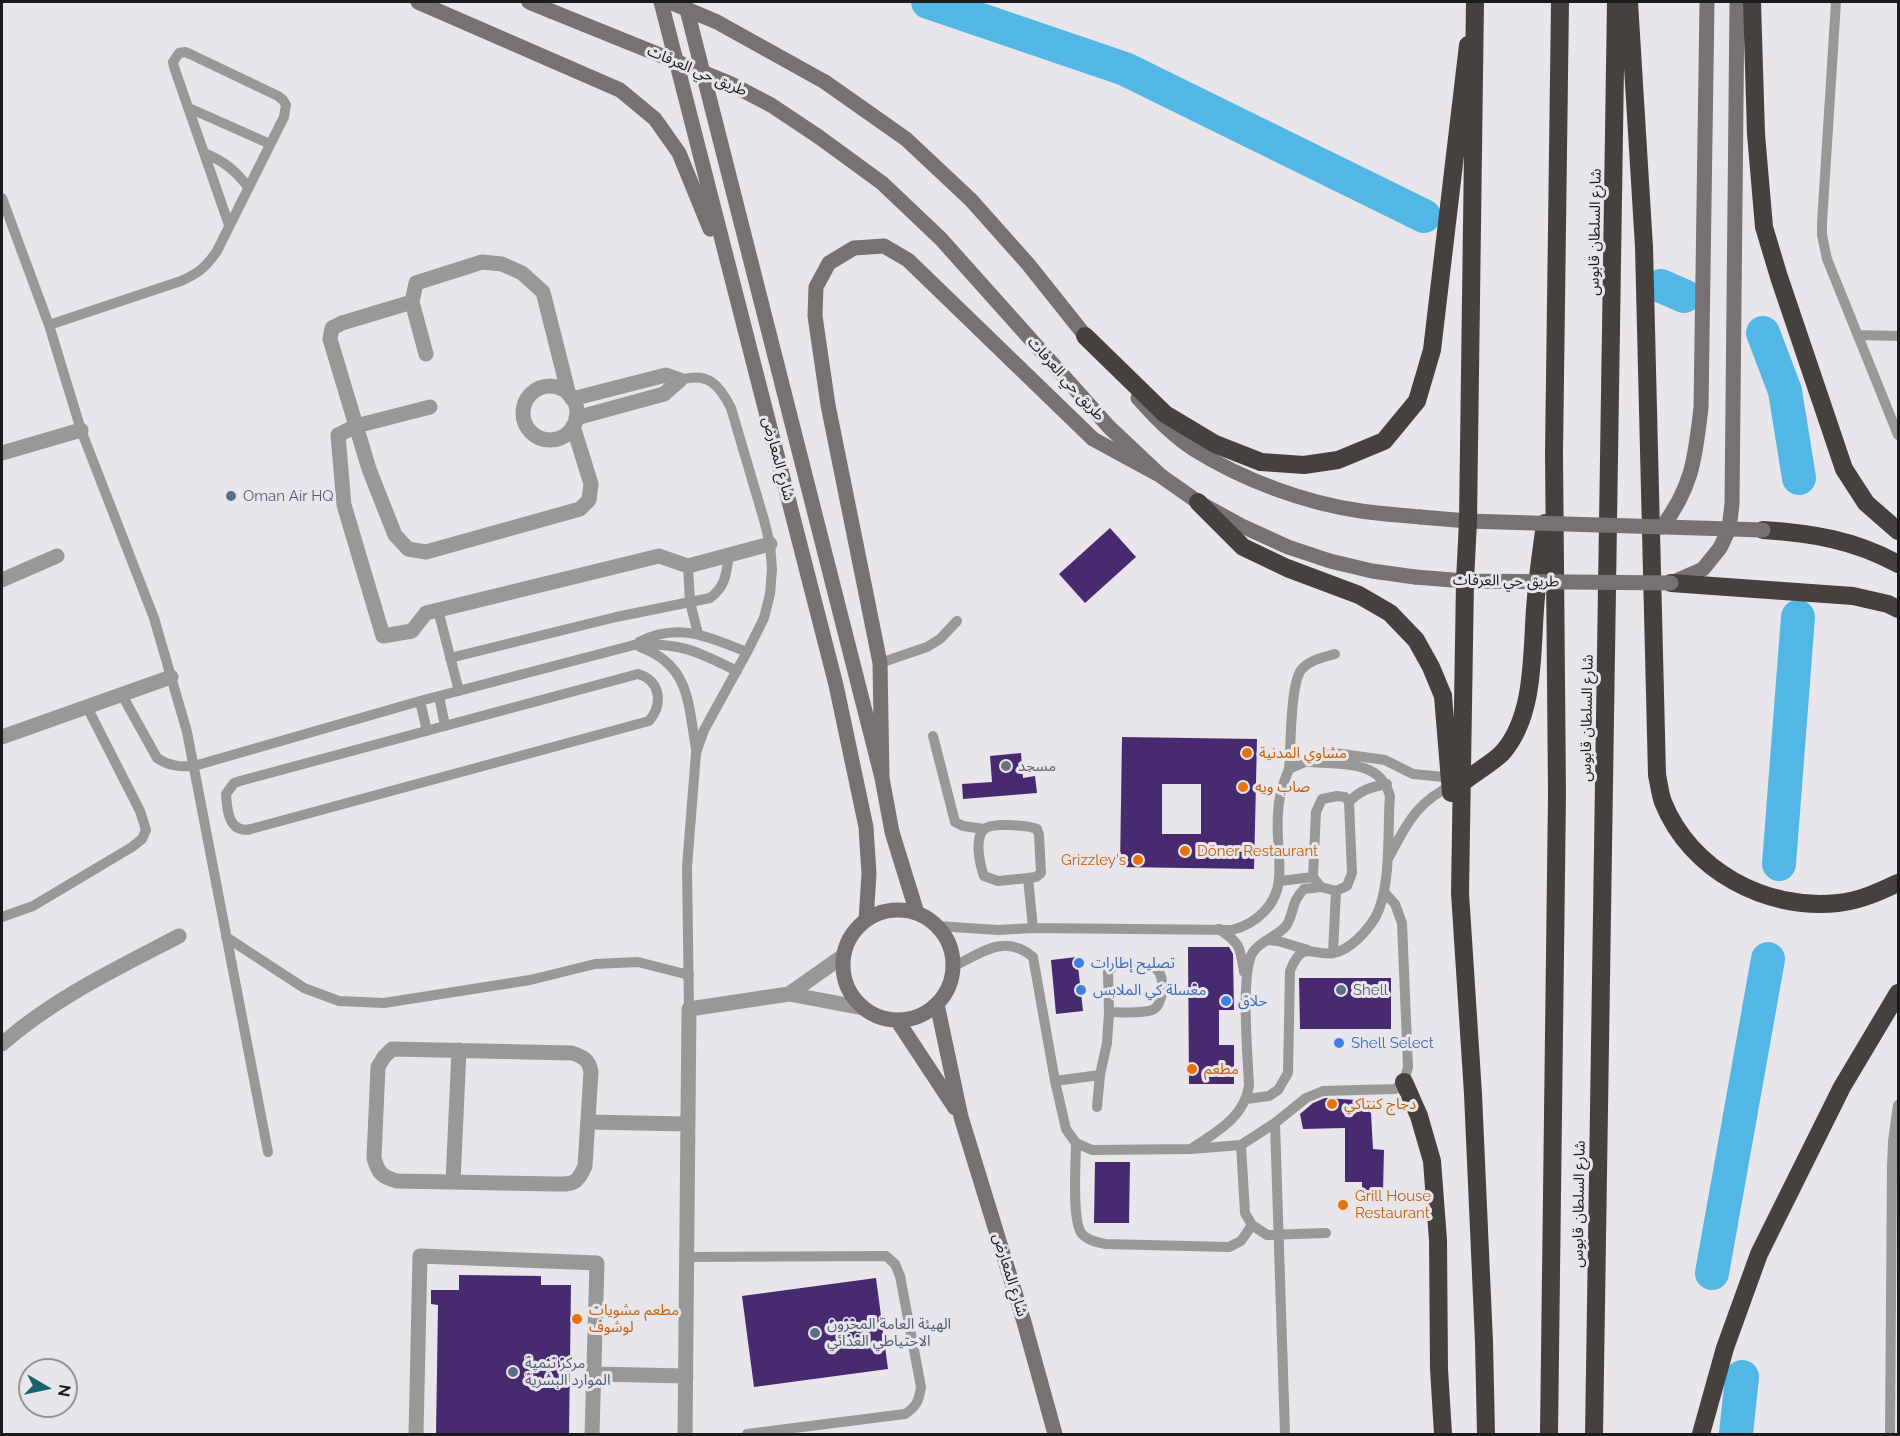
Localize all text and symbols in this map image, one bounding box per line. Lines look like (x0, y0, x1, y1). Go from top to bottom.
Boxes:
street label: طريق حي العرفات (644, 42, 750, 100)
street label: شارع السلطان قابوس (1585, 168, 1605, 296)
street label: طريق حي العرفات (1024, 333, 1108, 425)
street label: شارع المعارض (758, 415, 798, 503)
place label: Oman Air HQ (243, 487, 334, 505)
marker: Oman Air HQ (224, 489, 238, 503)
street label: طريق حي العرفات (1453, 571, 1559, 591)
street label: شارع السلطان قابوس (1577, 654, 1597, 782)
place label: مشاوي المدنية (1259, 744, 1347, 762)
marker: مشاوي المدنية (1240, 746, 1254, 760)
place label: مسجد (1018, 757, 1056, 775)
marker: مسجد (999, 759, 1013, 773)
place label: صاب ويه (1255, 778, 1310, 796)
marker: صاب ويه (1236, 780, 1250, 794)
place label: Döner Restaurant (1197, 842, 1318, 860)
marker: Döner Restaurant (1178, 844, 1192, 858)
place label: Grizzley's (1061, 851, 1126, 869)
marker: Grizzley's (1131, 853, 1145, 867)
place label: تصليح إطارات (1091, 954, 1175, 972)
marker: تصليح إطارات (1072, 956, 1086, 970)
place label: مغسلة كي الملابس (1093, 981, 1206, 999)
place label: Shell (1353, 981, 1388, 999)
marker: مغسلة كي الملابس (1074, 983, 1088, 997)
marker: Shell (1334, 983, 1348, 997)
place label: حلاق (1238, 992, 1267, 1010)
marker: حلاق (1219, 994, 1233, 1008)
place label: Shell Select (1351, 1034, 1434, 1052)
marker: Shell Select (1332, 1036, 1346, 1050)
place label: مطعم (1204, 1060, 1239, 1078)
marker: مطعم (1185, 1062, 1199, 1076)
place label: دجاج كنتاكي (1344, 1095, 1416, 1113)
marker: دجاج كنتاكي (1325, 1097, 1339, 1111)
street label: شارع السلطان قابوس (1569, 1140, 1589, 1268)
place label: Grill House Restaurant (1355, 1187, 1431, 1222)
marker: Grill House Restaurant (1336, 1198, 1350, 1212)
street label: شارع المعارض (989, 1231, 1031, 1319)
place label: مطعم مشويات لوشوف (589, 1301, 679, 1336)
marker: مطعم مشويات لوشوف (570, 1312, 584, 1326)
place label: الهيئة العامة المخزون الاحتياطي الغذائي (827, 1315, 951, 1350)
marker: الهيئة العامة المخزون الاحتياطي الغذائي (808, 1326, 822, 1340)
place label: مركز تنمية الموارد البشرية (525, 1354, 610, 1389)
north arrow (18, 1358, 78, 1418)
marker: مركز تنمية الموارد البشرية (506, 1365, 520, 1379)
text: N (54, 1383, 75, 1398)

